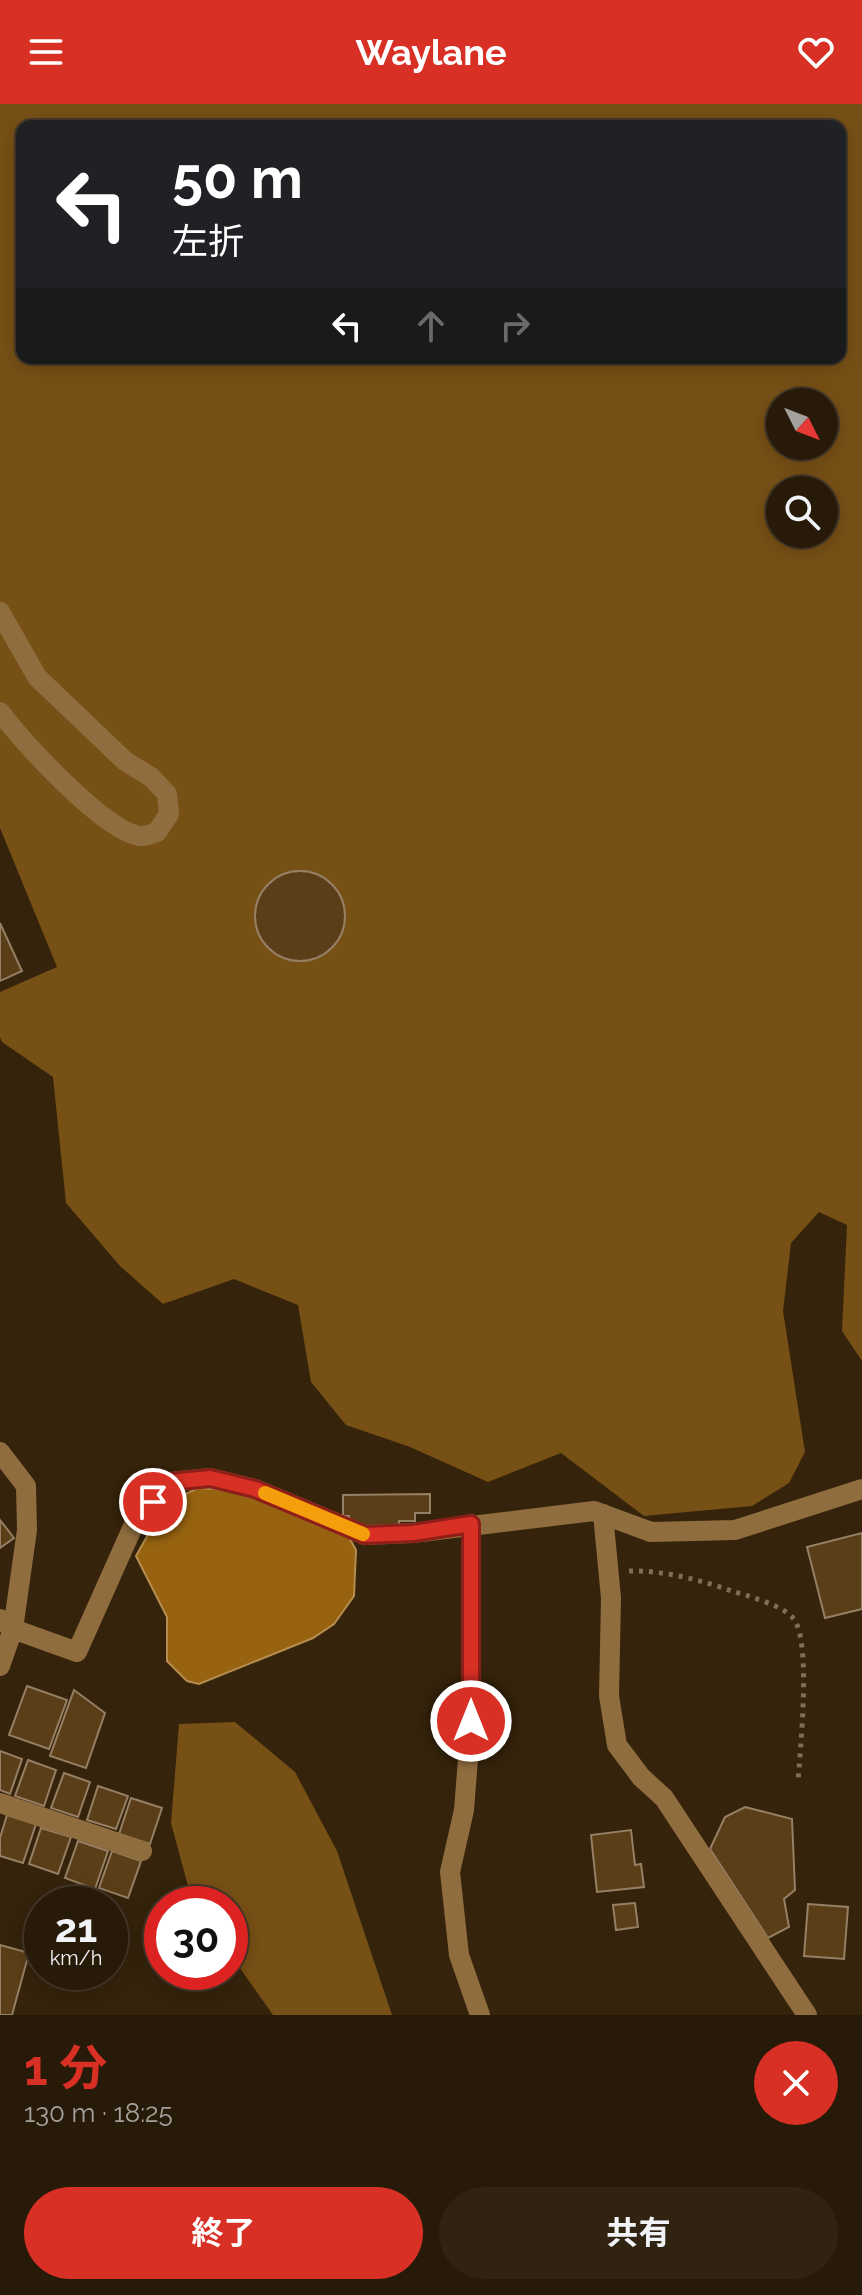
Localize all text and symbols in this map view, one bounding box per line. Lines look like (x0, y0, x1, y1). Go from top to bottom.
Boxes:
icon: menu (24, 30, 68, 74)
icon: heart (794, 30, 838, 74)
text: Waylane (356, 31, 506, 73)
text: 50 m (172, 145, 303, 211)
icon: left (40, 152, 144, 256)
text: 左折 (172, 220, 244, 262)
icon: left (325, 304, 369, 348)
icon: ahead (409, 304, 453, 348)
icon: right (493, 304, 537, 348)
north arrow (766, 388, 838, 460)
map controls (766, 388, 838, 548)
button: search (766, 476, 838, 548)
pin (119, 1468, 187, 1536)
icon: arrive (131, 1480, 175, 1524)
position arrow (429, 1679, 513, 1763)
speed limit sign: 30 (144, 1886, 248, 1990)
text: 21 (55, 1904, 97, 1951)
text: km/h (50, 1946, 102, 1970)
text: 1 分 (24, 2040, 107, 2096)
button: close (754, 2041, 838, 2125)
text: 130 m · 18:25 (24, 2098, 173, 2128)
button: 終了 (24, 2187, 423, 2279)
button: 共有 (439, 2187, 838, 2279)

